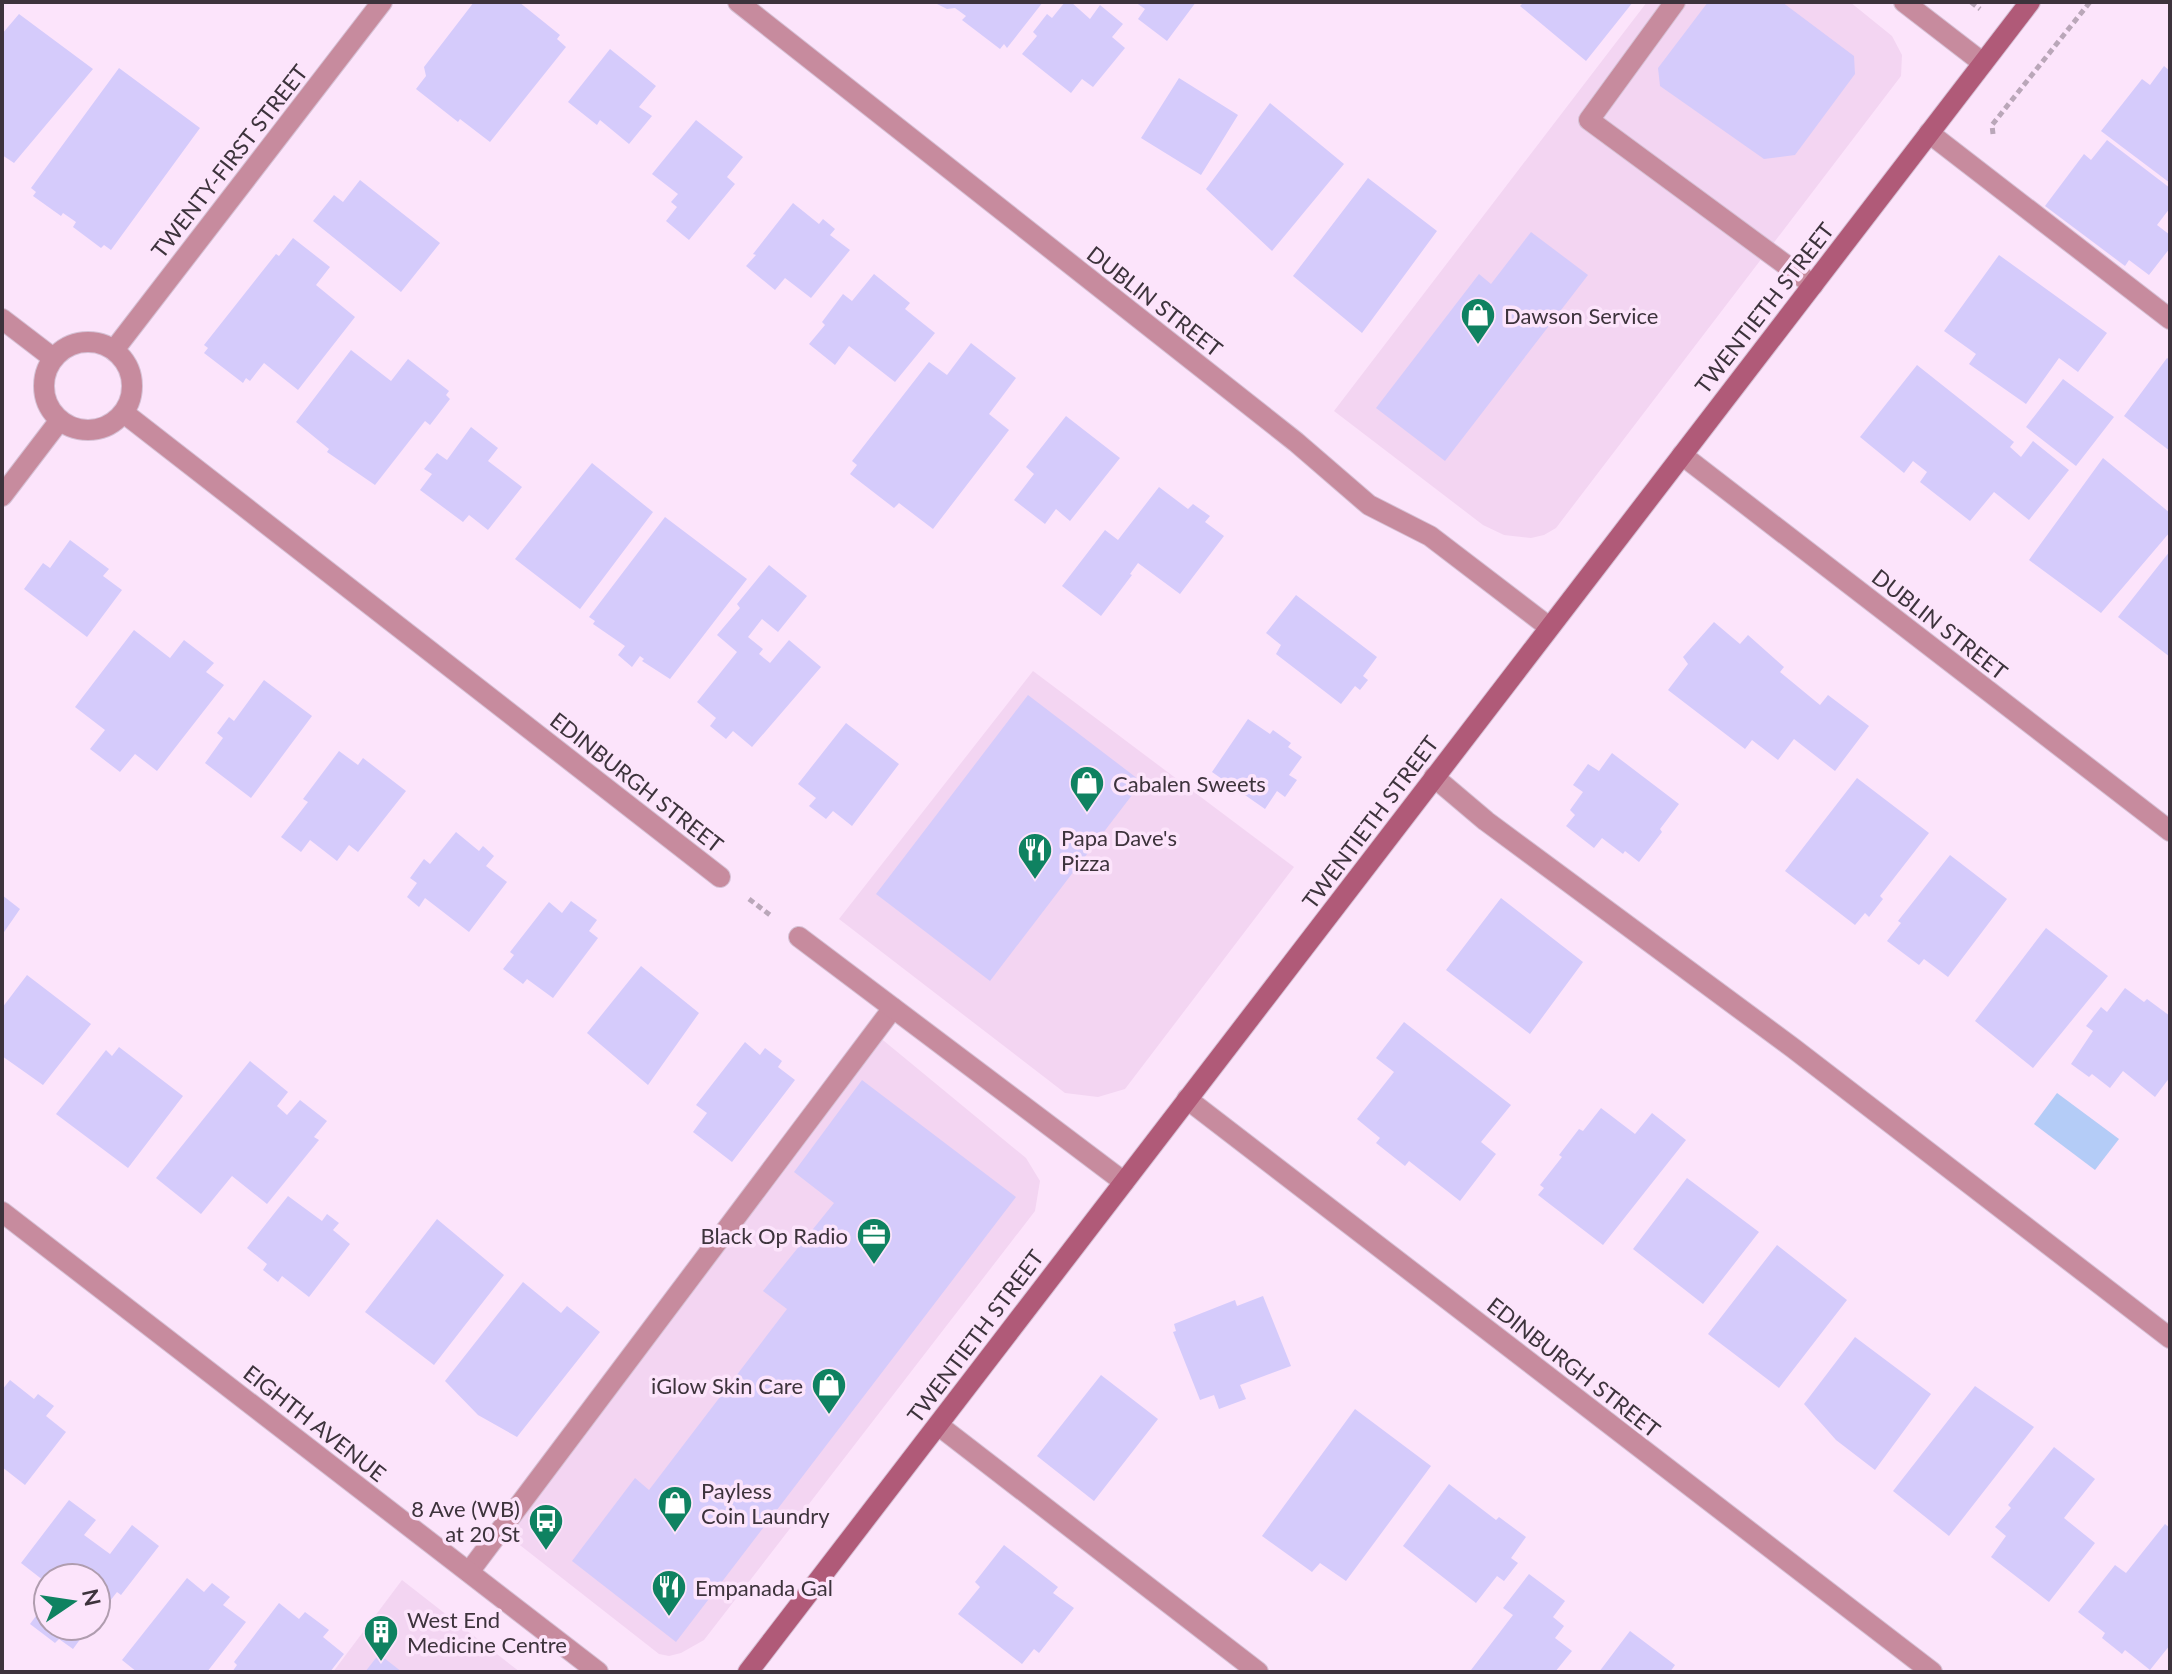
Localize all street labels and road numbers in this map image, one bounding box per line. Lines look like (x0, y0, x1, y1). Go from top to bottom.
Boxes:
street label: TWENTY-FIRST STREET (145, 59, 313, 263)
street label: TWENTIETH STREET (1689, 217, 1839, 399)
street label: DUBLIN STREET (1082, 240, 1228, 362)
street label: DUBLIN STREET (1867, 563, 2013, 685)
street label: EDINBURGH STREET (545, 706, 729, 858)
street label: TWENTIETH STREET (1296, 730, 1444, 914)
street label: TWENTIETH STREET (901, 1244, 1049, 1428)
street label: EDINBURGH STREET (1482, 1291, 1666, 1443)
street label: EIGHTH AVENUE (238, 1359, 392, 1487)

